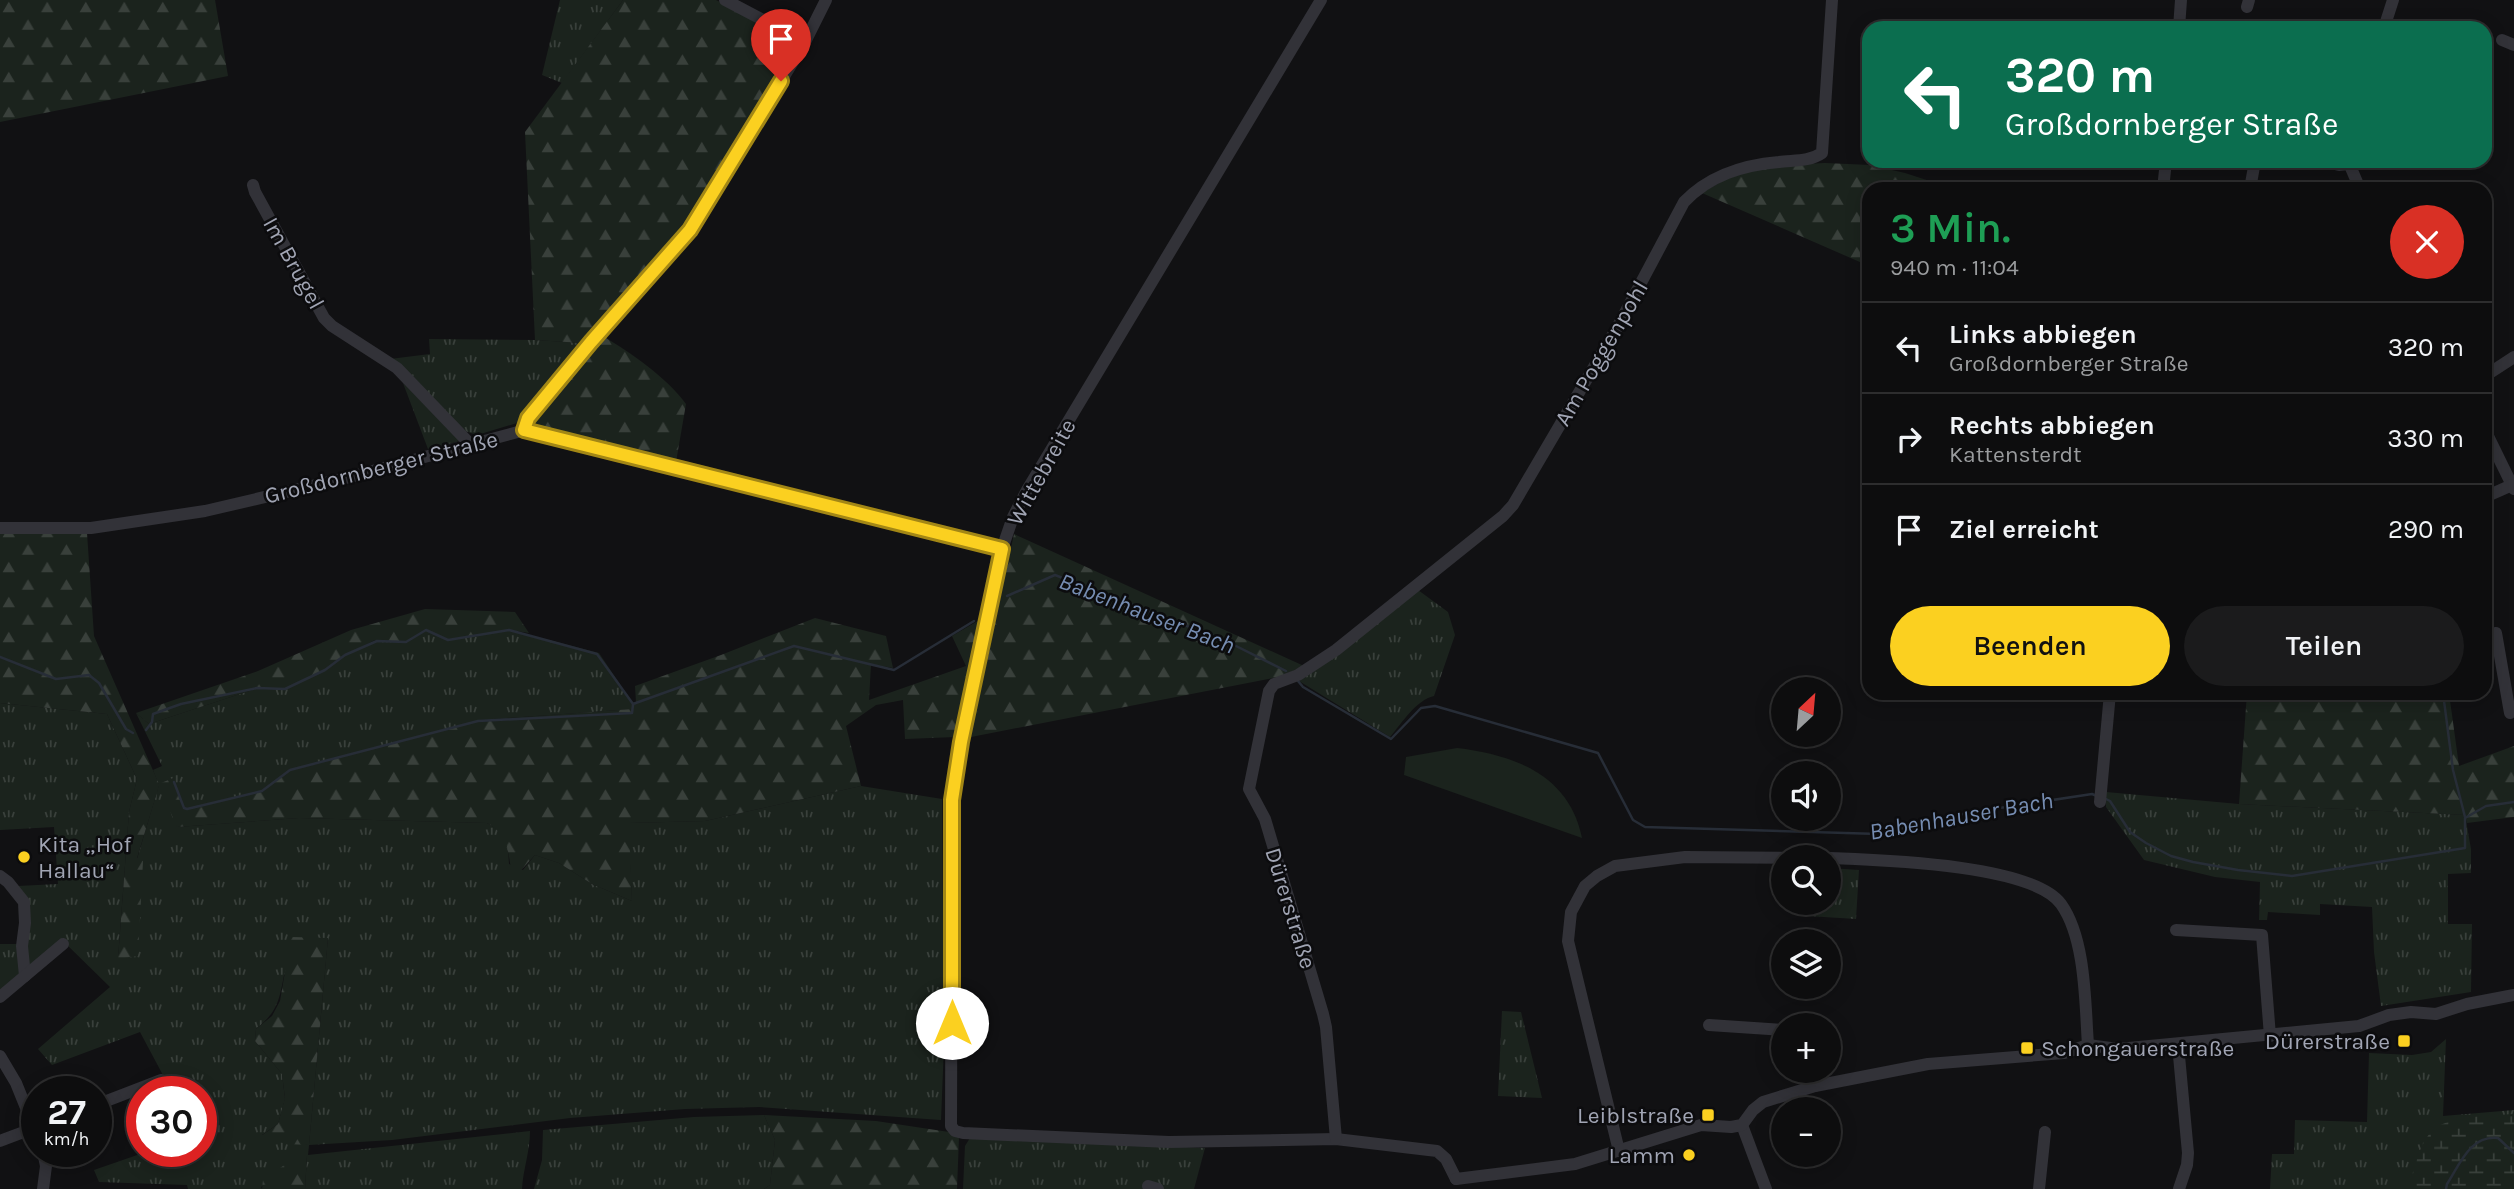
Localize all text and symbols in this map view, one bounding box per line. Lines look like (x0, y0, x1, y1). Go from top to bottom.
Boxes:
pin (751, 9, 811, 81)
icon: arrive (762, 20, 800, 58)
text: 320 m (2005, 47, 2155, 104)
icon: left (1890, 49, 1981, 140)
text: Großdornberger Straße (2005, 106, 2338, 143)
text: 3 Min. (1890, 203, 2011, 253)
button: close (2390, 205, 2464, 279)
street label: Im Brugel (257, 212, 330, 314)
text: 940 m · 11:04 (1890, 254, 2019, 281)
street label: Am Poggenpohl (1549, 276, 1654, 431)
text: Links abbiegen (1949, 319, 2137, 350)
icon: left (1890, 329, 1928, 367)
text: 320 m (2388, 332, 2464, 363)
text: Großdornberger Straße (1949, 350, 2189, 377)
text: Rechts abbiegen (1949, 410, 2155, 441)
street label: Wittebreite (1001, 414, 1082, 530)
icon: right (1890, 420, 1928, 458)
text: 330 m (2387, 423, 2464, 454)
street label: Großdornberger Straße (262, 425, 501, 510)
text: Kattensterdt (1949, 441, 2082, 468)
icon: arrive (1890, 511, 1928, 549)
text: Ziel erreicht (1949, 514, 2099, 545)
text: 290 m (2388, 514, 2464, 545)
water label: Babenhauser Bach (1055, 567, 1239, 659)
button: Beenden (1890, 606, 2170, 686)
button: Teilen (2184, 606, 2464, 686)
north arrow (1771, 677, 1841, 747)
map controls (1771, 677, 1841, 1167)
button: sound (1771, 761, 1841, 831)
water label: Babenhauser Bach (1867, 786, 2055, 846)
place label: Kita „Hof Hallau“ (38, 831, 132, 884)
street label: Dürerstraße (1259, 844, 1322, 972)
button: search (1771, 845, 1841, 915)
marker: Kita „Hof Hallau“ (16, 849, 32, 865)
button: layers (1771, 929, 1841, 999)
position arrow (915, 986, 989, 1060)
button: + (1771, 1013, 1841, 1083)
place label: Dürerstraße (2265, 1028, 2390, 1055)
marker: Dürerstraße (2396, 1033, 2412, 1049)
place label: Schongauerstraße (2041, 1035, 2234, 1062)
marker: Schongauerstraße (2019, 1040, 2035, 1056)
speed limit sign: 30 (126, 1076, 217, 1167)
text: 27 (47, 1092, 86, 1133)
button: − (1771, 1097, 1841, 1167)
place label: Leiblstraße (1577, 1102, 1694, 1129)
marker: Leiblstraße (1700, 1107, 1716, 1123)
text: km/h (44, 1128, 89, 1150)
place label: Lamm (1609, 1142, 1675, 1169)
marker: Lamm (1681, 1147, 1697, 1163)

